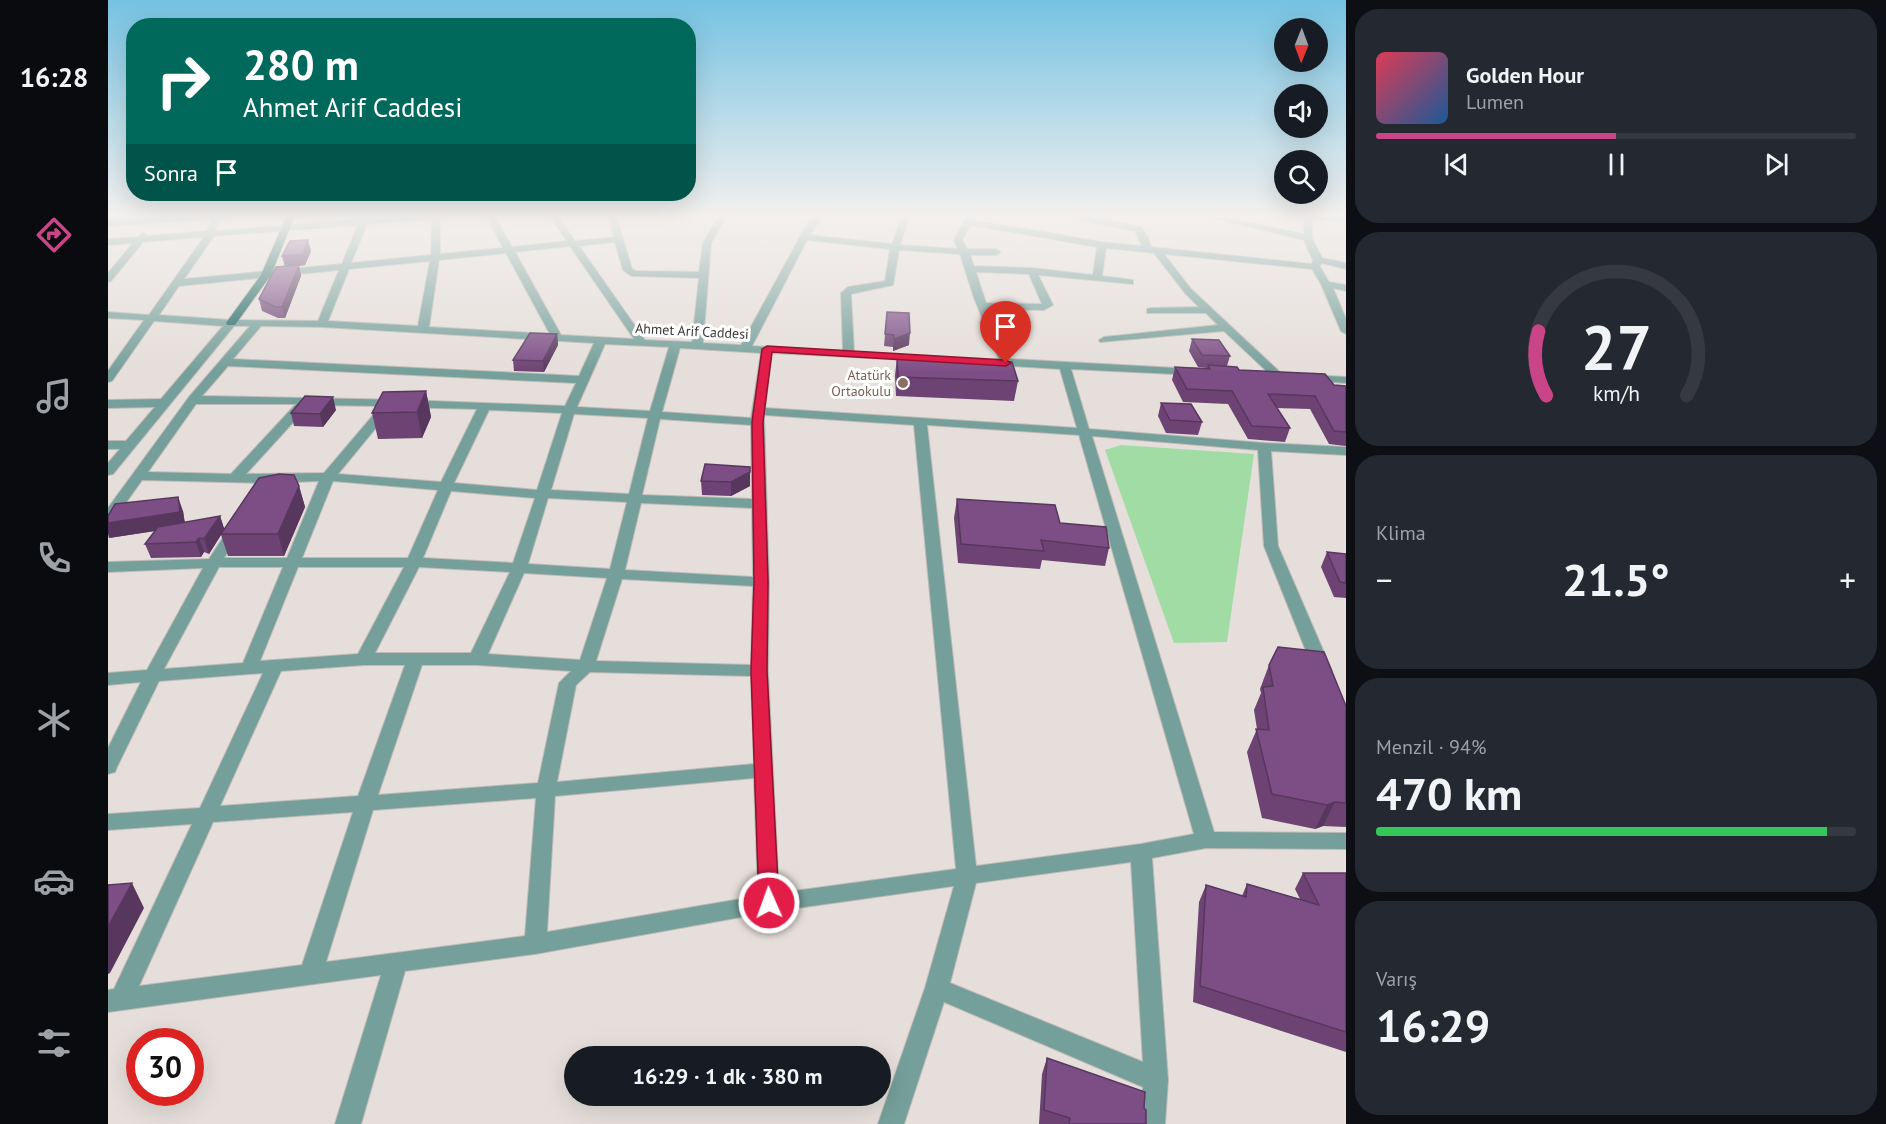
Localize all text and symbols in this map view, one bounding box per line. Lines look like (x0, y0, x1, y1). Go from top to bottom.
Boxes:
north arrow (1274, 18, 1328, 72)
map controls (1274, 18, 1328, 204)
text: 280 m (243, 37, 359, 92)
icon: right (144, 42, 222, 120)
text: 16:28 (20, 60, 88, 94)
text: Golden Hour (1466, 61, 1584, 89)
button: sound (1274, 84, 1328, 138)
text: Lumen (1466, 89, 1524, 115)
text: Ahmet Arif Caddesi (243, 90, 462, 124)
icon: previous (1440, 148, 1473, 181)
icon: pause (1600, 148, 1633, 181)
icon: next (1760, 148, 1793, 181)
button: search (1274, 150, 1328, 204)
icon: arrive (210, 156, 243, 189)
text: Sonra (144, 159, 198, 187)
icon: directions (33, 214, 75, 256)
pin (980, 301, 1031, 363)
text: 27 (1581, 306, 1651, 387)
icon: arrive (989, 310, 1022, 343)
street label: Ahmet Arif Caddesi (635, 319, 749, 343)
place label: Atatürk Ortaokulu (831, 366, 891, 400)
icon: music (33, 375, 75, 417)
marker: Atatürk Ortaokulu (896, 376, 910, 390)
text: km/h (1592, 379, 1639, 407)
text: Klima (1376, 520, 1426, 546)
icon: phone (33, 537, 75, 579)
text: 21.5° (1562, 550, 1670, 608)
text: − (1376, 558, 1393, 601)
text: + (1839, 558, 1856, 601)
icon: climate (33, 699, 75, 741)
text: Menzil · 94% (1376, 734, 1486, 760)
text: 470 km (1376, 764, 1522, 822)
icon: car (33, 860, 75, 902)
position arrow (737, 871, 801, 935)
text: Varış (1376, 966, 1417, 992)
text: 16:29 (1376, 996, 1490, 1054)
icon: filters (33, 1022, 75, 1064)
speed limit sign: 30 (126, 1028, 204, 1106)
text: 16:29 · 1 dk · 380 m (633, 1062, 822, 1090)

